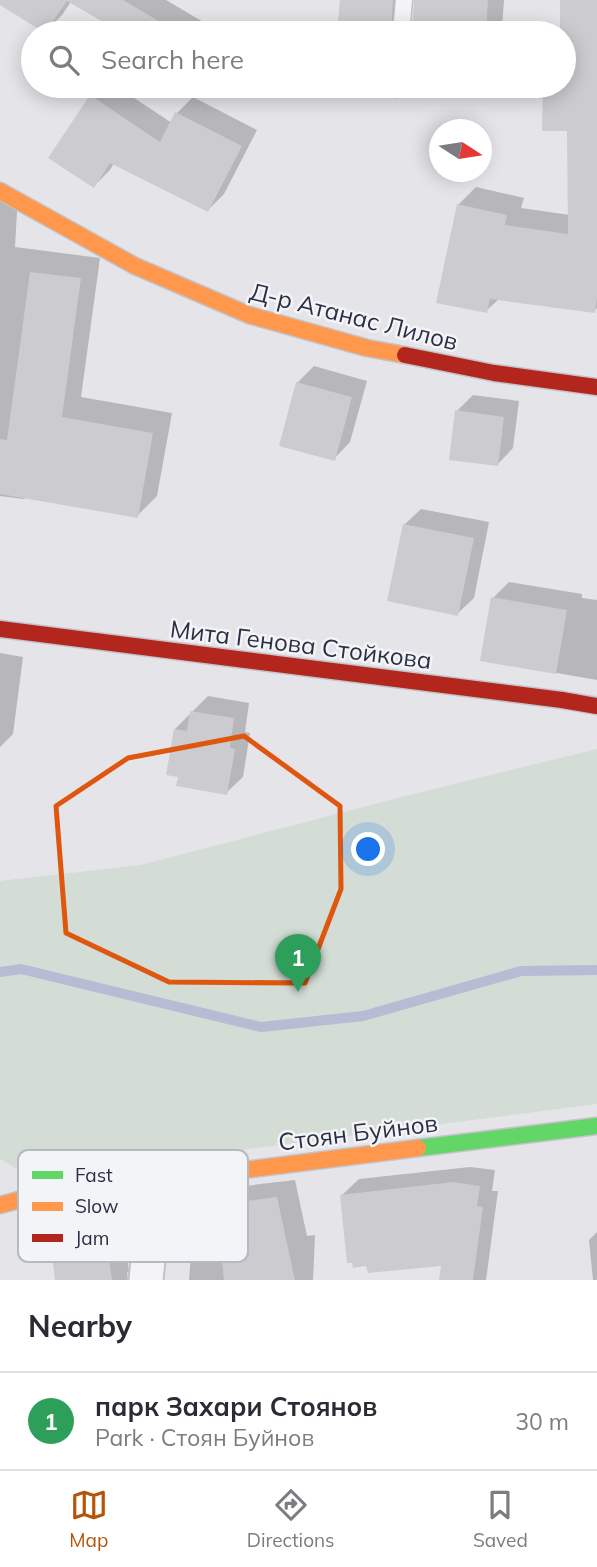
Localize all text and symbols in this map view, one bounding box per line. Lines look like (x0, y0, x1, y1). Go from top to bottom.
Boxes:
search box (21, 21, 576, 98)
icon: search (45, 41, 83, 79)
text: Search here (101, 43, 244, 76)
north arrow (429, 119, 492, 182)
street label: Д-р Атанас Лилов (247, 276, 461, 356)
street label: Мита Генова Стойкова (168, 613, 434, 675)
your location (351, 832, 385, 866)
pin: 1 (275, 934, 321, 992)
street label: Стоян Буйнов (277, 1107, 439, 1157)
legend (18, 1150, 248, 1262)
text: Fast (75, 1163, 113, 1187)
text: Slow (75, 1194, 119, 1218)
text: Jam (75, 1226, 109, 1250)
text: Nearby (28, 1307, 132, 1345)
text: парк Захари Стоянов (95, 1390, 377, 1423)
text: 1 (44, 1407, 58, 1436)
text: 30 m (515, 1407, 569, 1436)
text: Park · Стоян Буйнов (95, 1423, 314, 1452)
tab: Map (69, 1486, 108, 1552)
tab: Directions (247, 1486, 335, 1552)
tab: Saved (473, 1486, 528, 1552)

